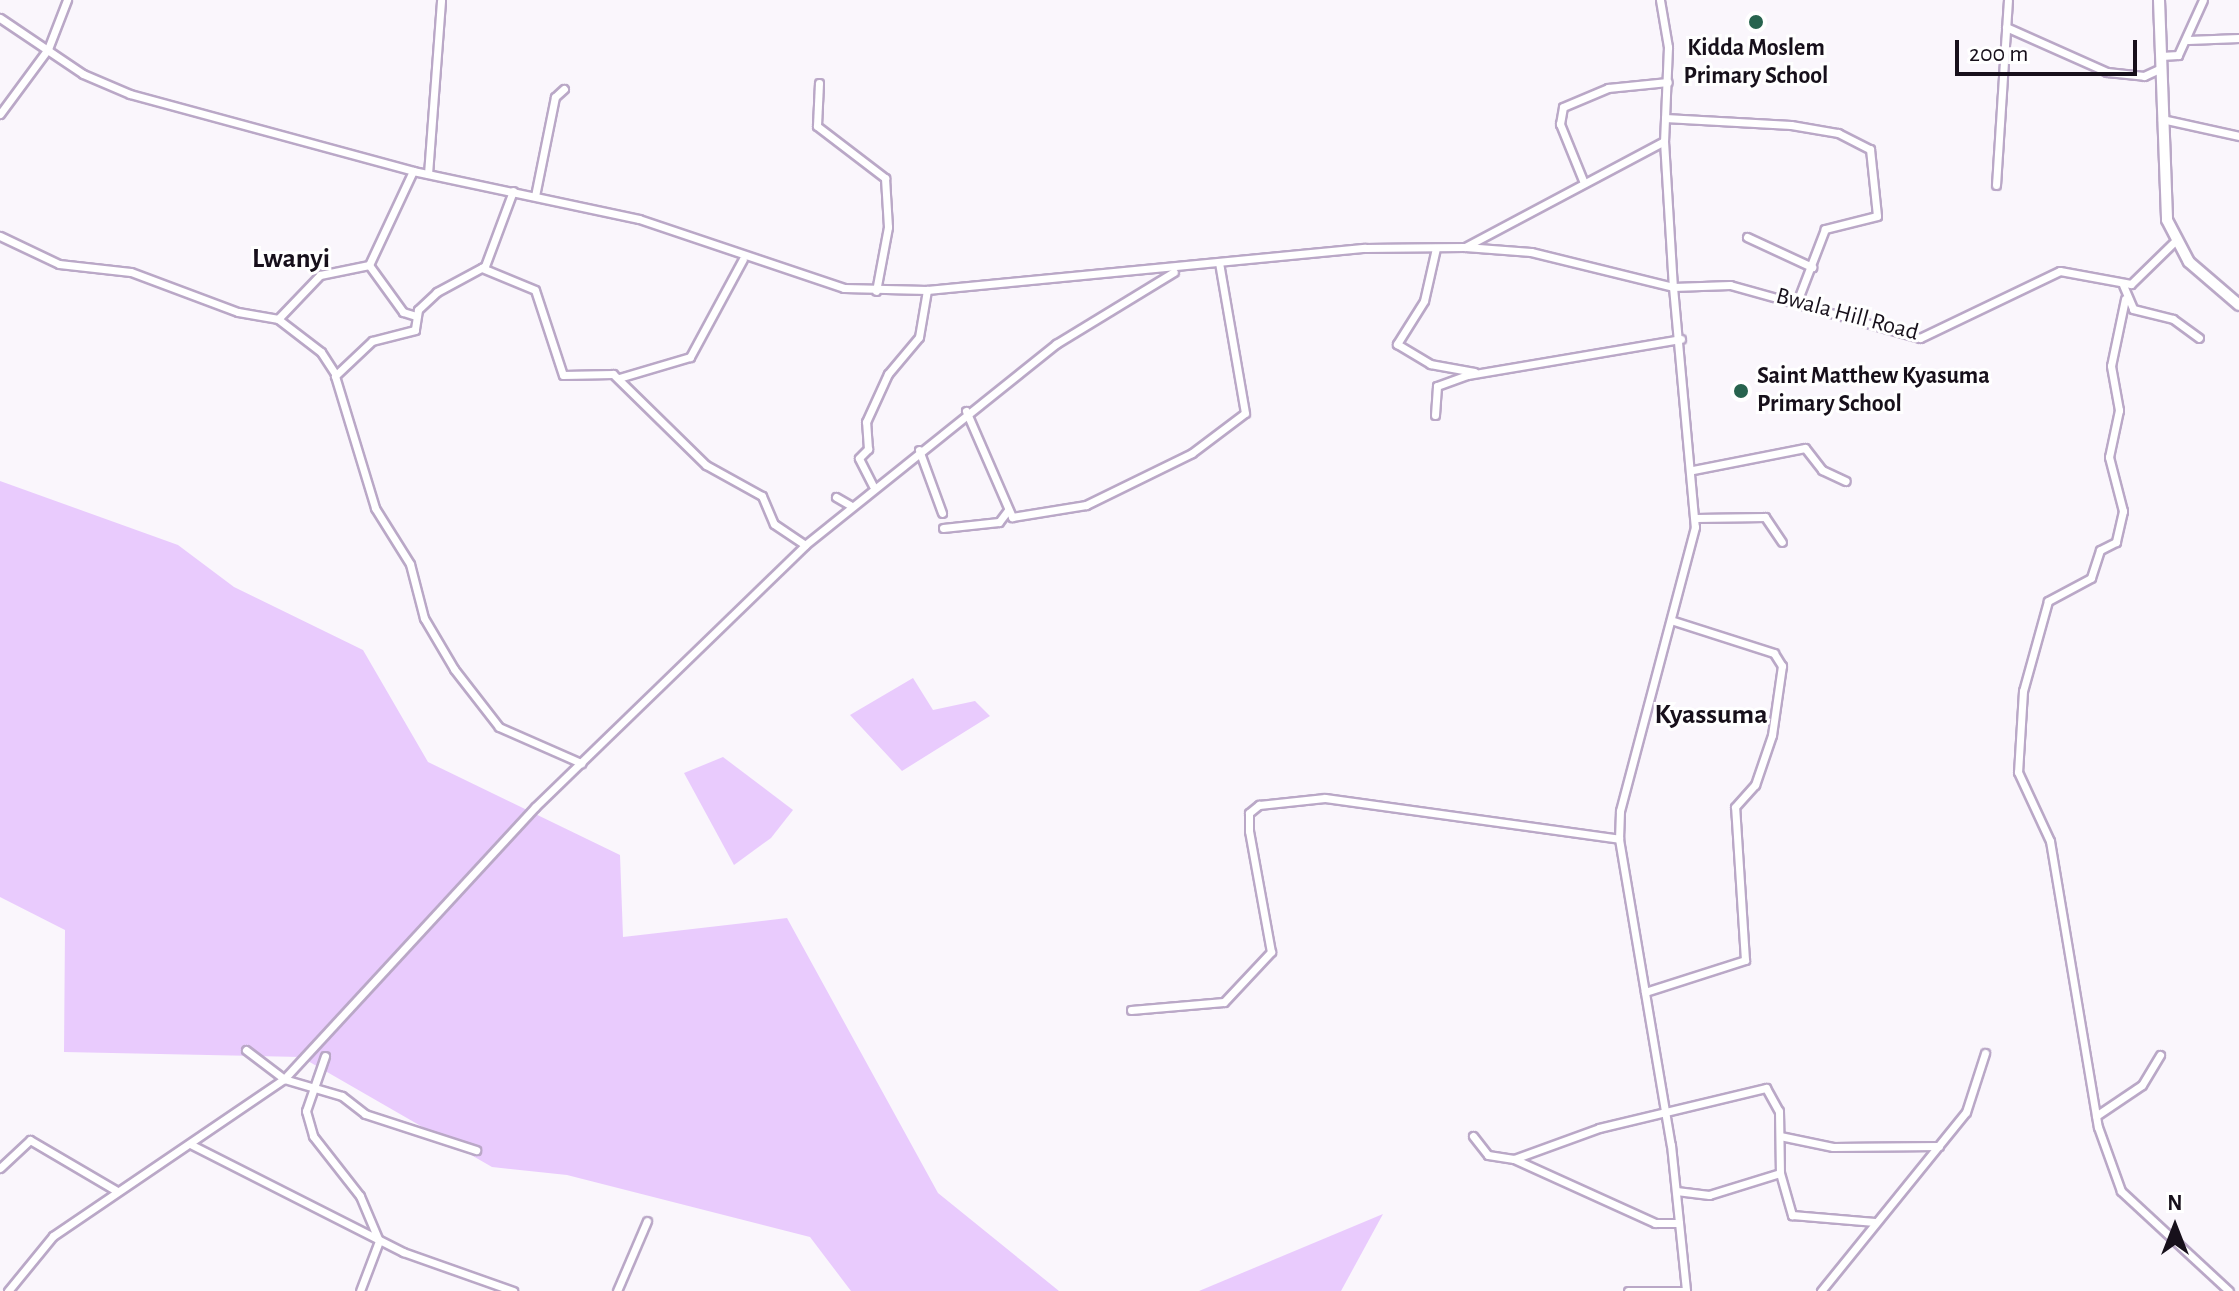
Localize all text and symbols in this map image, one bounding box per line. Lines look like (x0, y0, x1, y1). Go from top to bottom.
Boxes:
marker: Kidda Moslem Primary School (1747, 13, 1765, 31)
scale bar (1959, 24, 2141, 74)
place label: Kidda Moslem Primary School (1684, 35, 1828, 91)
text: 200 m (1969, 42, 2028, 66)
district label: Lwanyi (252, 242, 330, 276)
street label: Bwala Hill Road (1773, 282, 1921, 348)
place label: Saint Matthew Kyasuma Primary School (1757, 363, 1990, 419)
marker: Saint Matthew Kyasuma Primary School (1732, 382, 1750, 400)
district label: Kyassuma (1654, 698, 1768, 732)
north arrow (2135, 1187, 2215, 1267)
text: N (2167, 1192, 2183, 1214)

